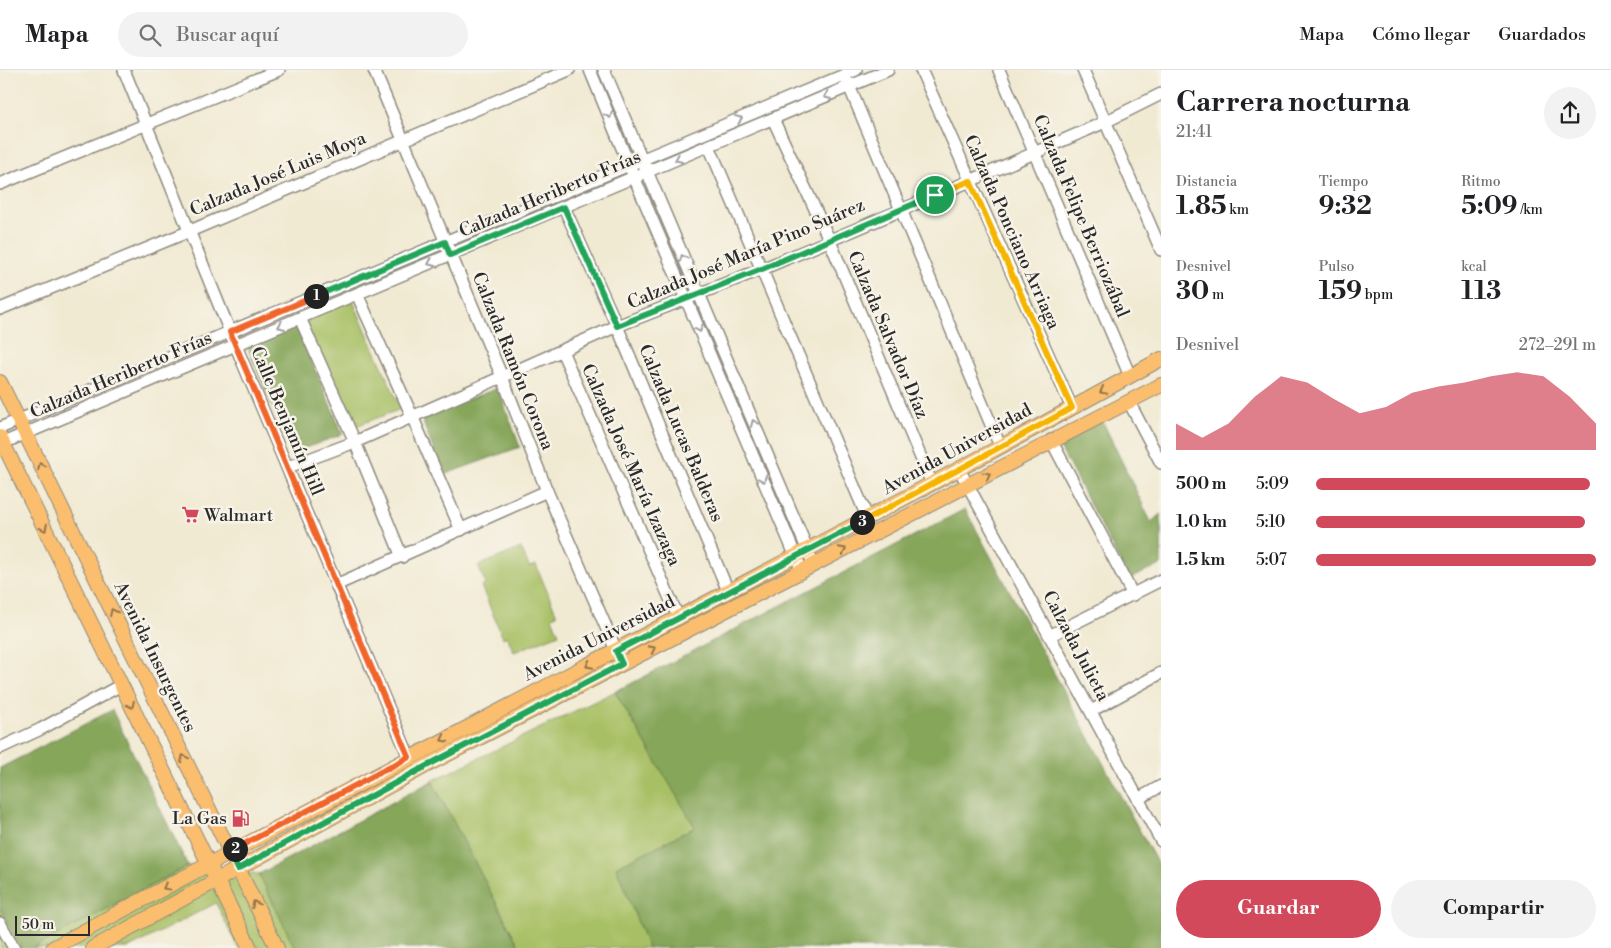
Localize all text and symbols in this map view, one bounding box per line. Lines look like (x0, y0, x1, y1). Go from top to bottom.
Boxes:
search box (118, 12, 468, 57)
text: Mapa (25, 20, 88, 50)
icon: search (136, 21, 164, 49)
text: Buscar aquí (176, 23, 279, 47)
text: Mapa (1300, 23, 1344, 46)
text: Cómo llegar (1372, 23, 1470, 46)
text: Guardados (1498, 23, 1586, 46)
text: Carrera nocturna (1176, 85, 1410, 120)
button: share (1544, 87, 1596, 139)
one-way arrow (823, 89, 832, 100)
one-way arrow (602, 110, 613, 119)
street label: Calzada Felipe Berriozábal (1028, 111, 1134, 322)
one-way arrow (734, 115, 743, 125)
text: 21:41 (1176, 122, 1212, 142)
street label: Calzada José Luis Moya (186, 126, 370, 222)
street label: Calzada Ponciano Arriaga (959, 131, 1066, 334)
street label: Calzada Heriberto Frías (456, 145, 645, 243)
one-way arrow (674, 153, 682, 163)
text: Distancia (1176, 173, 1237, 191)
text: Tiempo (1319, 173, 1368, 191)
text: Ritmo (1461, 173, 1501, 191)
pin (914, 174, 956, 216)
icon: arrive (921, 181, 949, 209)
text: 1.85 (1176, 191, 1226, 222)
text: 9:32 (1319, 191, 1372, 222)
text: 5:09 (1461, 191, 1518, 222)
street label: Calzada José María Pino Suárez (624, 193, 868, 315)
text: km (1226, 201, 1249, 219)
text: /km (1518, 201, 1543, 219)
street label: Calzada Salvador Díaz (842, 248, 934, 422)
one-way arrow (679, 254, 690, 263)
one-way arrow (427, 256, 436, 267)
text: Desnivel (1176, 258, 1231, 276)
text: Pulso (1319, 258, 1354, 276)
text: kcal (1461, 258, 1487, 276)
street label: Calzada Ramón Corona (467, 269, 560, 454)
text: 30 (1176, 276, 1209, 307)
text: 159 (1319, 276, 1362, 307)
text: 113 (1461, 276, 1501, 307)
pin: 1 (304, 284, 328, 308)
text: m (1209, 286, 1224, 304)
text: bpm (1362, 286, 1393, 304)
text: 1 (313, 287, 320, 305)
one-way arrow (277, 320, 286, 330)
one-way arrow (693, 324, 704, 333)
street label: Calzada Heriberto Frías (27, 326, 216, 424)
text: Desnivel (1176, 335, 1239, 355)
text: 272–291 m (1519, 335, 1596, 355)
street label: Calzada Lucas Balderas (633, 341, 729, 525)
street label: Calle Benjamín Hill (245, 343, 329, 500)
street label: Calzada José María Izazaga (576, 360, 686, 570)
one-way arrow (1099, 385, 1108, 395)
street label: Avenida Universidad (877, 398, 1036, 500)
one-way arrow (749, 420, 759, 428)
one-way arrow (37, 462, 47, 471)
one-way arrow (982, 471, 991, 481)
one-way arrow (756, 474, 767, 483)
text: 500 m (1176, 474, 1226, 494)
text: 5:09 (1256, 474, 1289, 494)
place label: Walmart (203, 504, 274, 527)
supermarket icon: Walmart (180, 505, 200, 525)
pin: 3 (850, 510, 874, 534)
text: 1.0 km (1176, 512, 1227, 532)
text: 5:10 (1256, 512, 1285, 532)
text: 3 (858, 513, 867, 531)
one-way arrow (38, 523, 49, 532)
one-way arrow (838, 546, 847, 556)
text: 1.5 km (1176, 550, 1225, 570)
text: 5:07 (1256, 550, 1287, 570)
street label: Avenida Insurgentes (108, 577, 201, 736)
street label: Calzada Julieta (1037, 587, 1115, 706)
street label: Avenida Universidad (518, 589, 679, 687)
one-way arrow (108, 608, 119, 617)
one-way arrow (647, 645, 656, 655)
one-way arrow (585, 659, 594, 669)
one-way arrow (125, 700, 135, 709)
one-way arrow (440, 733, 449, 743)
one-way arrow (180, 754, 190, 763)
place label: La Gas (172, 807, 227, 830)
fuel station icon: La Gas (231, 808, 251, 828)
pin: 2 (222, 836, 248, 862)
text: 2 (231, 840, 240, 858)
one-way arrow (162, 880, 171, 890)
button: Guardar (1176, 880, 1381, 938)
button: Compartir (1391, 880, 1596, 938)
one-way arrow (251, 900, 262, 909)
scale bar (15, 913, 90, 936)
text: 50 m (22, 916, 54, 934)

